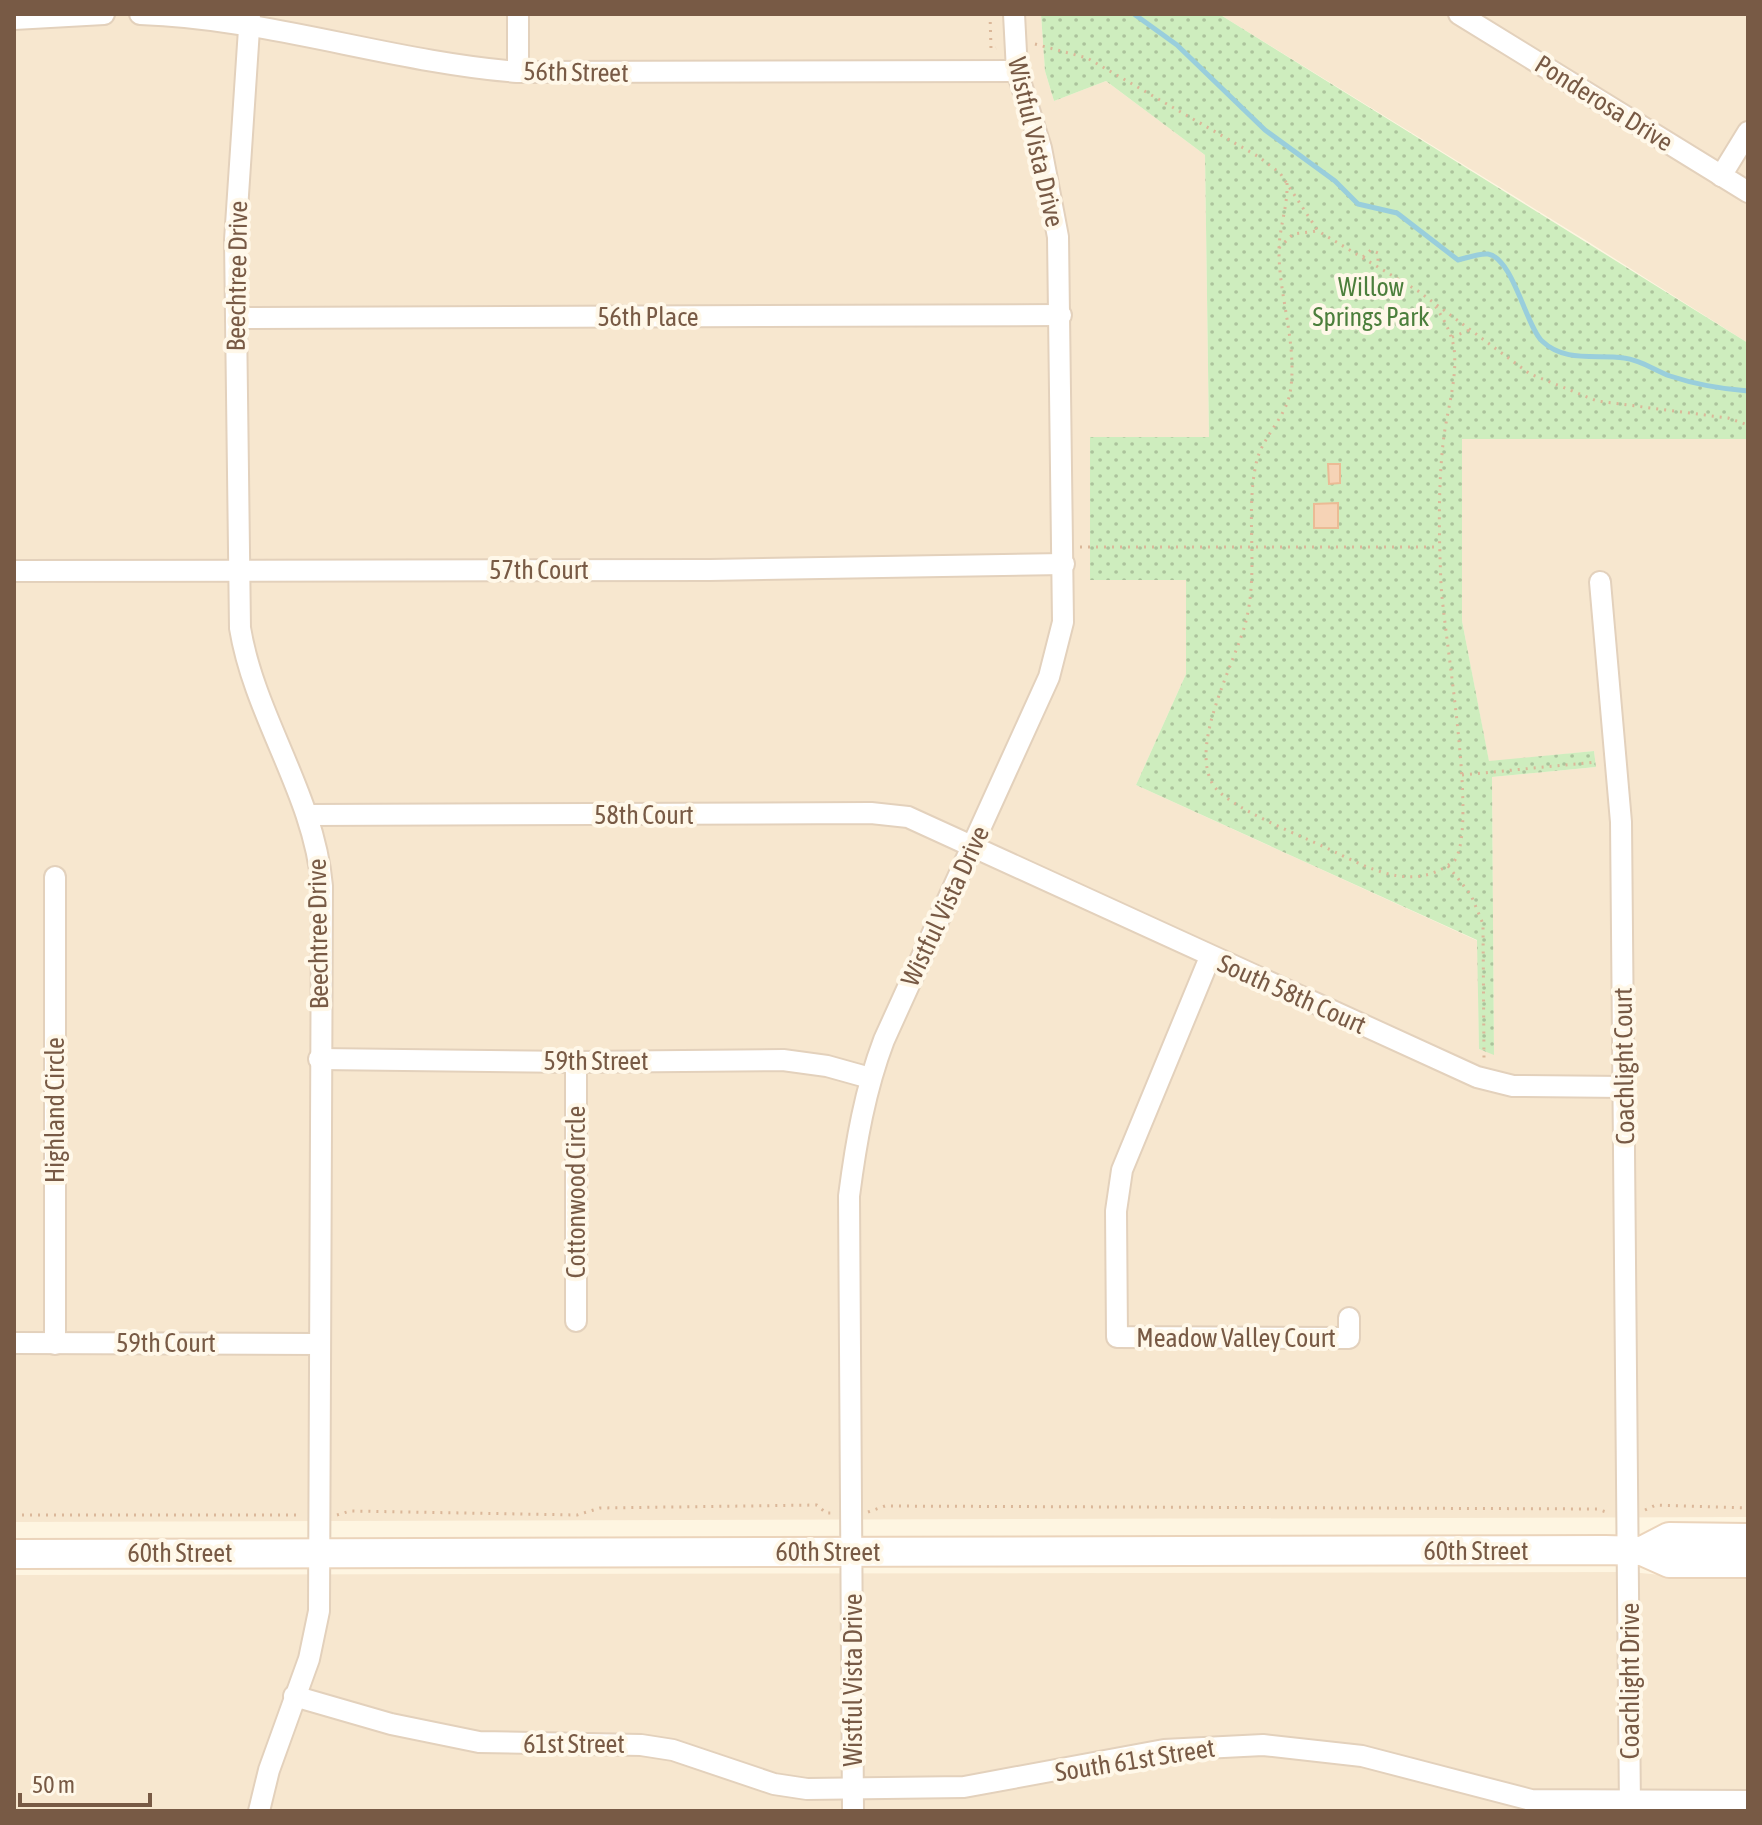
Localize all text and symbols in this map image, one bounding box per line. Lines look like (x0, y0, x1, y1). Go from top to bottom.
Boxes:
street label: Ponderosa Drive (1530, 49, 1678, 157)
street label: Wistful Vista Drive (1002, 54, 1070, 230)
street label: 56th Street (523, 56, 629, 88)
street label: Beechtree Drive (221, 200, 253, 352)
park label: Willow Springs Park (1313, 272, 1429, 332)
street label: 56th Place (597, 302, 699, 332)
street label: 57th Court (489, 555, 589, 585)
street label: 58th Court (594, 800, 694, 830)
street label: Wistful Vista Drive (895, 821, 995, 991)
street label: Beechtree Drive (302, 858, 334, 1010)
street label: South 58th Court (1213, 948, 1371, 1040)
street label: Coachlight Court (1608, 987, 1640, 1145)
street label: Highland Circle (40, 1037, 70, 1183)
street label: 59th Street (543, 1046, 649, 1076)
street label: Cottonwood Circle (561, 1106, 591, 1278)
street label: Meadow Valley Court (1136, 1323, 1336, 1353)
street label: 59th Court (116, 1328, 216, 1358)
street label: 60th Street (1423, 1536, 1529, 1566)
street label: 60th Street (775, 1537, 881, 1567)
street label: 60th Street (127, 1538, 233, 1568)
street label: Wistful Vista Drive (838, 1593, 868, 1767)
street label: Coachlight Drive (1615, 1603, 1645, 1759)
street label: 61st Street (523, 1729, 625, 1759)
street label: South 61st Street (1053, 1733, 1217, 1787)
scale bar (20, 1757, 150, 1807)
text: 50 m (32, 1771, 75, 1798)

